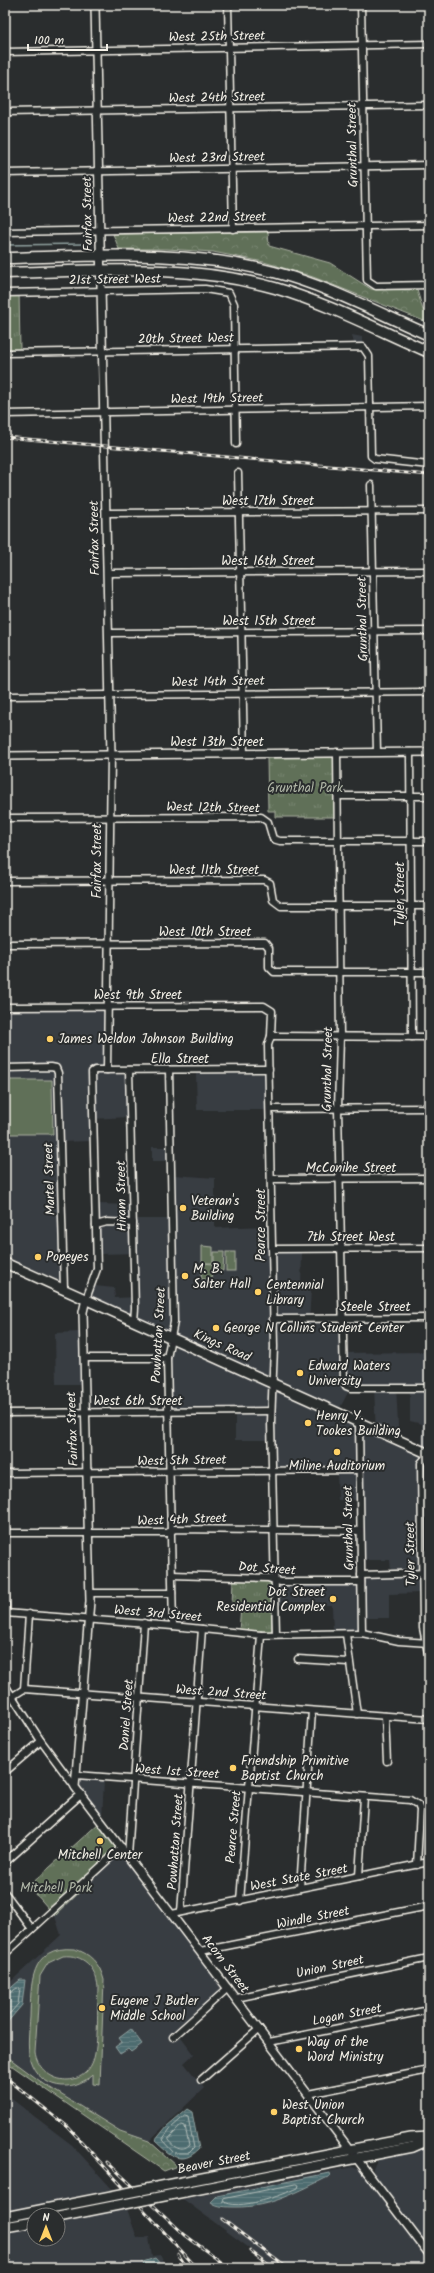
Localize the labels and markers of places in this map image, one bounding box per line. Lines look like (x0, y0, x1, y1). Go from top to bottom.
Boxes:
place label: James Weldon Johnson Building (58, 1029, 234, 1050)
marker: James Weldon Johnson Building (45, 1034, 55, 1044)
place label: Veteran's Building (191, 1191, 240, 1227)
marker: Veteran's Building (178, 1203, 188, 1213)
place label: Popeyes (46, 1247, 89, 1268)
marker: Popeyes (33, 1252, 43, 1262)
place label: M. B. Salter Hall (193, 1259, 251, 1295)
marker: M. B. Salter Hall (180, 1271, 190, 1281)
place label: Centennial Library (266, 1275, 324, 1311)
marker: Centennial Library (253, 1287, 263, 1297)
place label: George N Collins Student Center (224, 1318, 404, 1339)
marker: George N Collins Student Center (211, 1323, 221, 1333)
place label: Edward Waters University (308, 1356, 390, 1392)
marker: Edward Waters University (295, 1368, 305, 1378)
place label: Henry Y. Tookes Building (316, 1406, 401, 1442)
marker: Henry Y. Tookes Building (303, 1418, 313, 1428)
marker: Miline Auditorium (332, 1447, 342, 1457)
place label: Miline Auditorium (289, 1456, 385, 1477)
place label: Dot Street Residential Complex (216, 1582, 326, 1618)
marker: Dot Street Residential Complex (328, 1594, 338, 1604)
place label: Friendship Primitive Baptist Church (241, 1751, 349, 1787)
marker: Friendship Primitive Baptist Church (228, 1763, 238, 1773)
marker: Mitchell Center (95, 1836, 105, 1846)
place label: Mitchell Center (58, 1845, 143, 1866)
place label: Eugene J Butler Middle School (110, 1991, 199, 2027)
marker: Eugene J Butler Middle School (97, 2003, 107, 2013)
place label: Way of the Word Ministry (307, 2032, 384, 2068)
marker: Way of the Word Ministry (294, 2044, 304, 2054)
place label: West Union Baptist Church (282, 2095, 365, 2131)
marker: West Union Baptist Church (269, 2107, 279, 2117)

